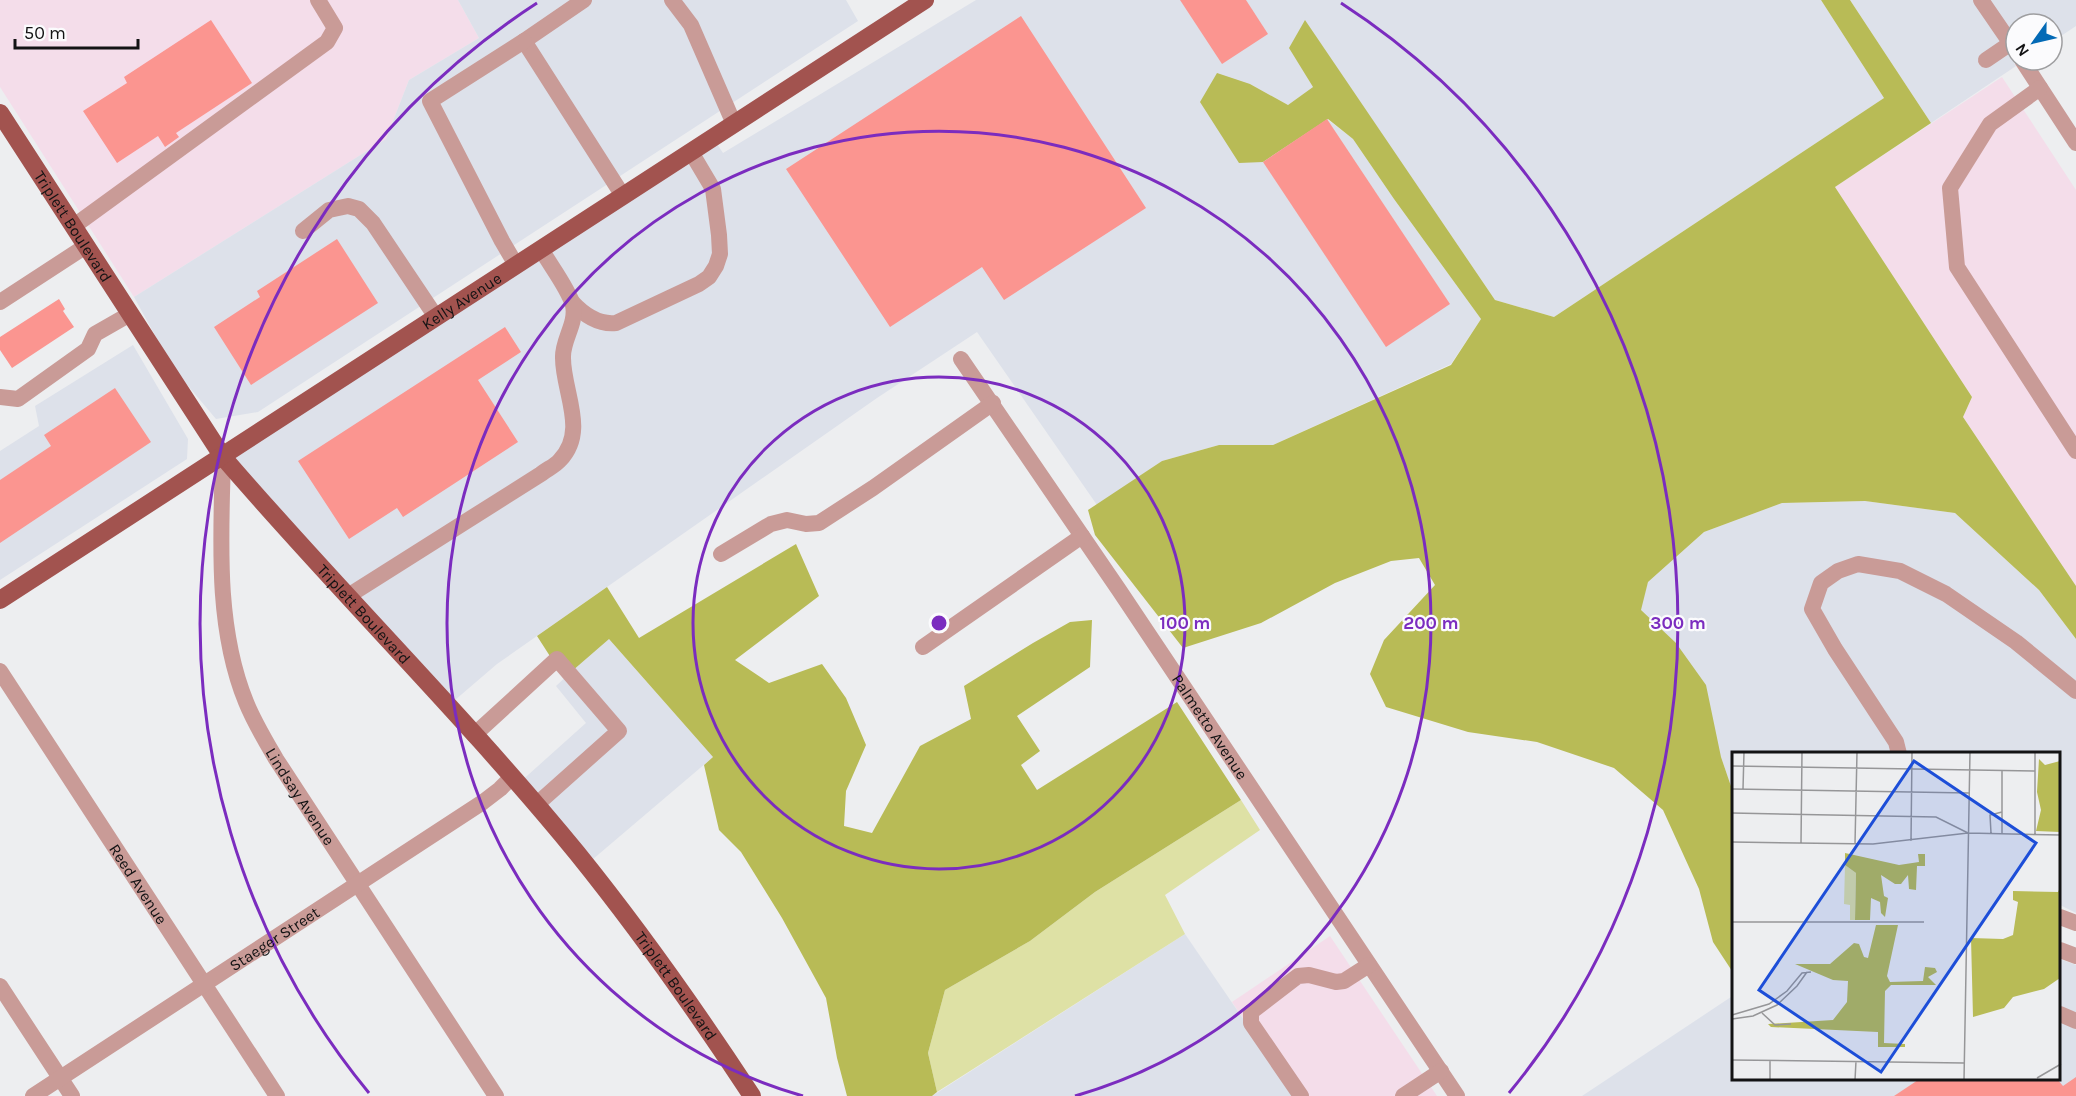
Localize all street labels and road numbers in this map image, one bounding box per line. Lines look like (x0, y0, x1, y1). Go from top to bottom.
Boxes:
street label: Triplett Boulevard (30, 167, 116, 286)
street label: Kelly Avenue (418, 268, 505, 334)
street label: Triplett Boulevard (313, 560, 414, 668)
street label: Palmetto Avenue (1168, 670, 1252, 783)
street label: Lindsay Avenue (261, 744, 339, 849)
street label: Reed Avenue (105, 840, 171, 928)
street label: Staeger Street (226, 903, 323, 975)
street label: Triplett Boulevard (631, 928, 721, 1044)

